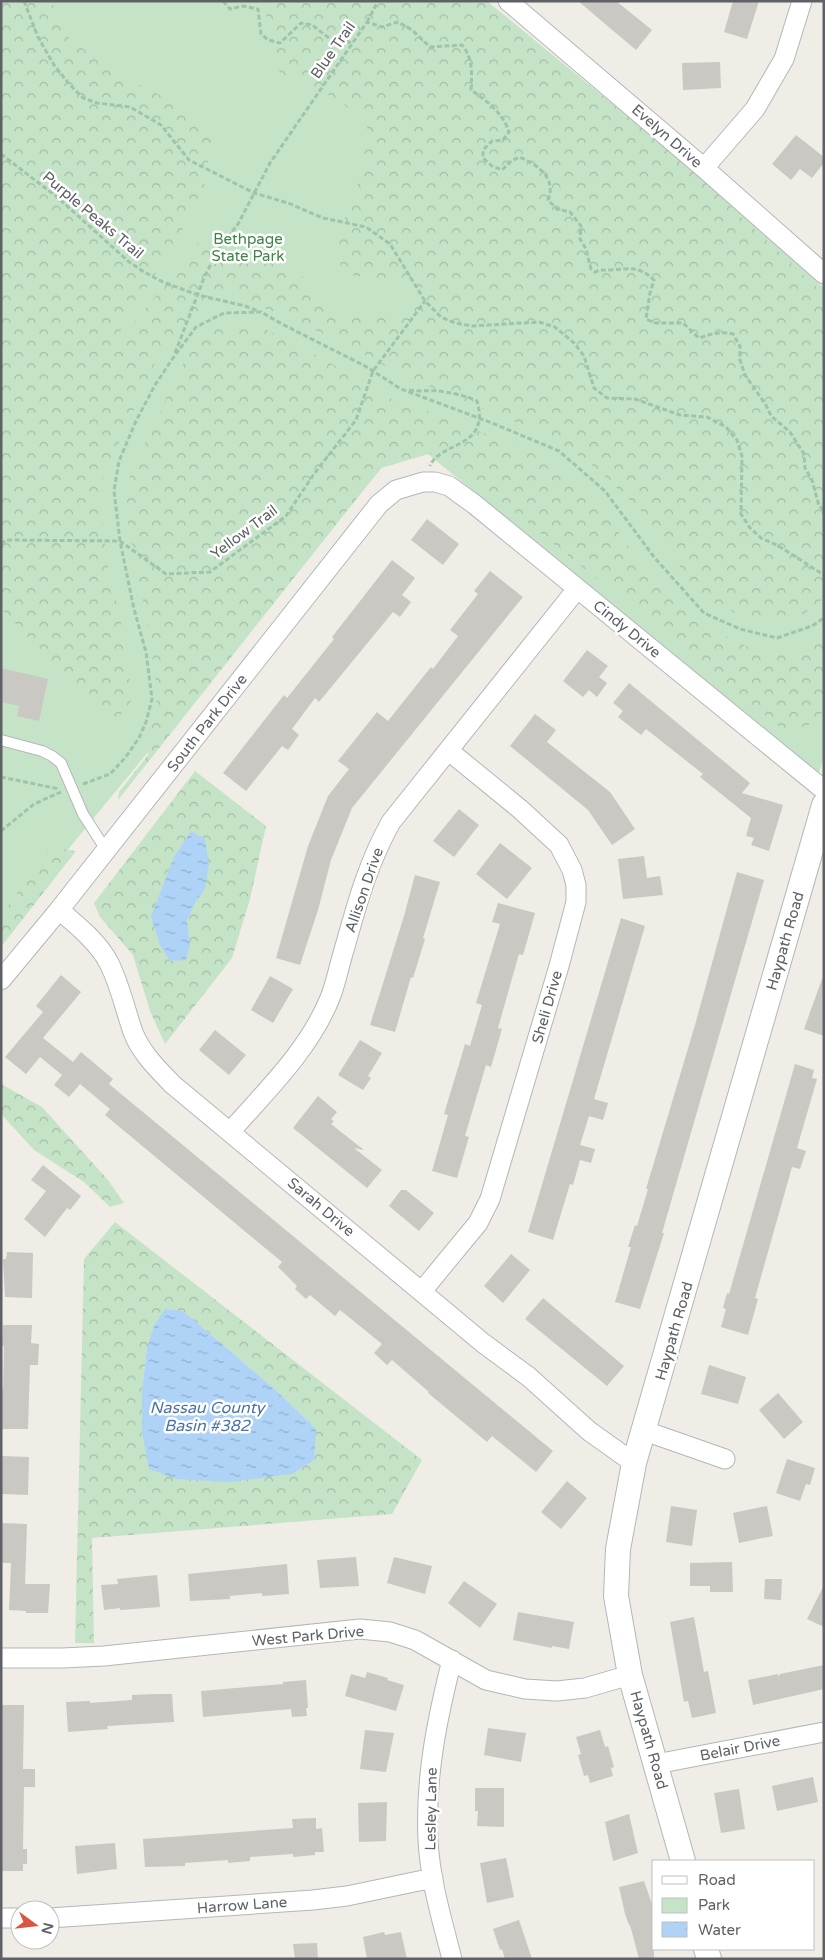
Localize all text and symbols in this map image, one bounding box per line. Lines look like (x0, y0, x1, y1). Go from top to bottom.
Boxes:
street label: Blue Trail (307, 18, 359, 82)
street label: Evelyn Drive (628, 101, 706, 171)
street label: Purple Peaks Trail (39, 168, 147, 262)
park label: Bethpage State Park (212, 230, 284, 265)
street label: Yellow Trail (207, 501, 281, 563)
street label: Cindy Drive (590, 596, 664, 662)
street label: South Park Drive (163, 671, 251, 775)
street label: Allison Drive (341, 845, 387, 935)
street label: Haypath Road (762, 890, 808, 992)
street label: Sheli Drive (528, 968, 566, 1046)
street label: Sarah Drive (284, 1174, 358, 1240)
street label: Haypath Road (651, 1280, 697, 1382)
water label: Nassau County Basin #382 (150, 1398, 267, 1436)
street label: West Park Drive (251, 1622, 365, 1650)
street label: Haypath Road (626, 1689, 672, 1791)
street label: Belair Drive (698, 1731, 782, 1765)
street label: Lesley Lane (421, 1767, 441, 1851)
legend (652, 1860, 815, 1950)
text: Road (698, 1871, 736, 1889)
street label: Harrow Lane (196, 1893, 288, 1917)
text: Park (698, 1896, 730, 1914)
north arrow (10, 1900, 60, 1950)
text: N (37, 1921, 57, 1936)
text: Water (698, 1921, 741, 1939)

